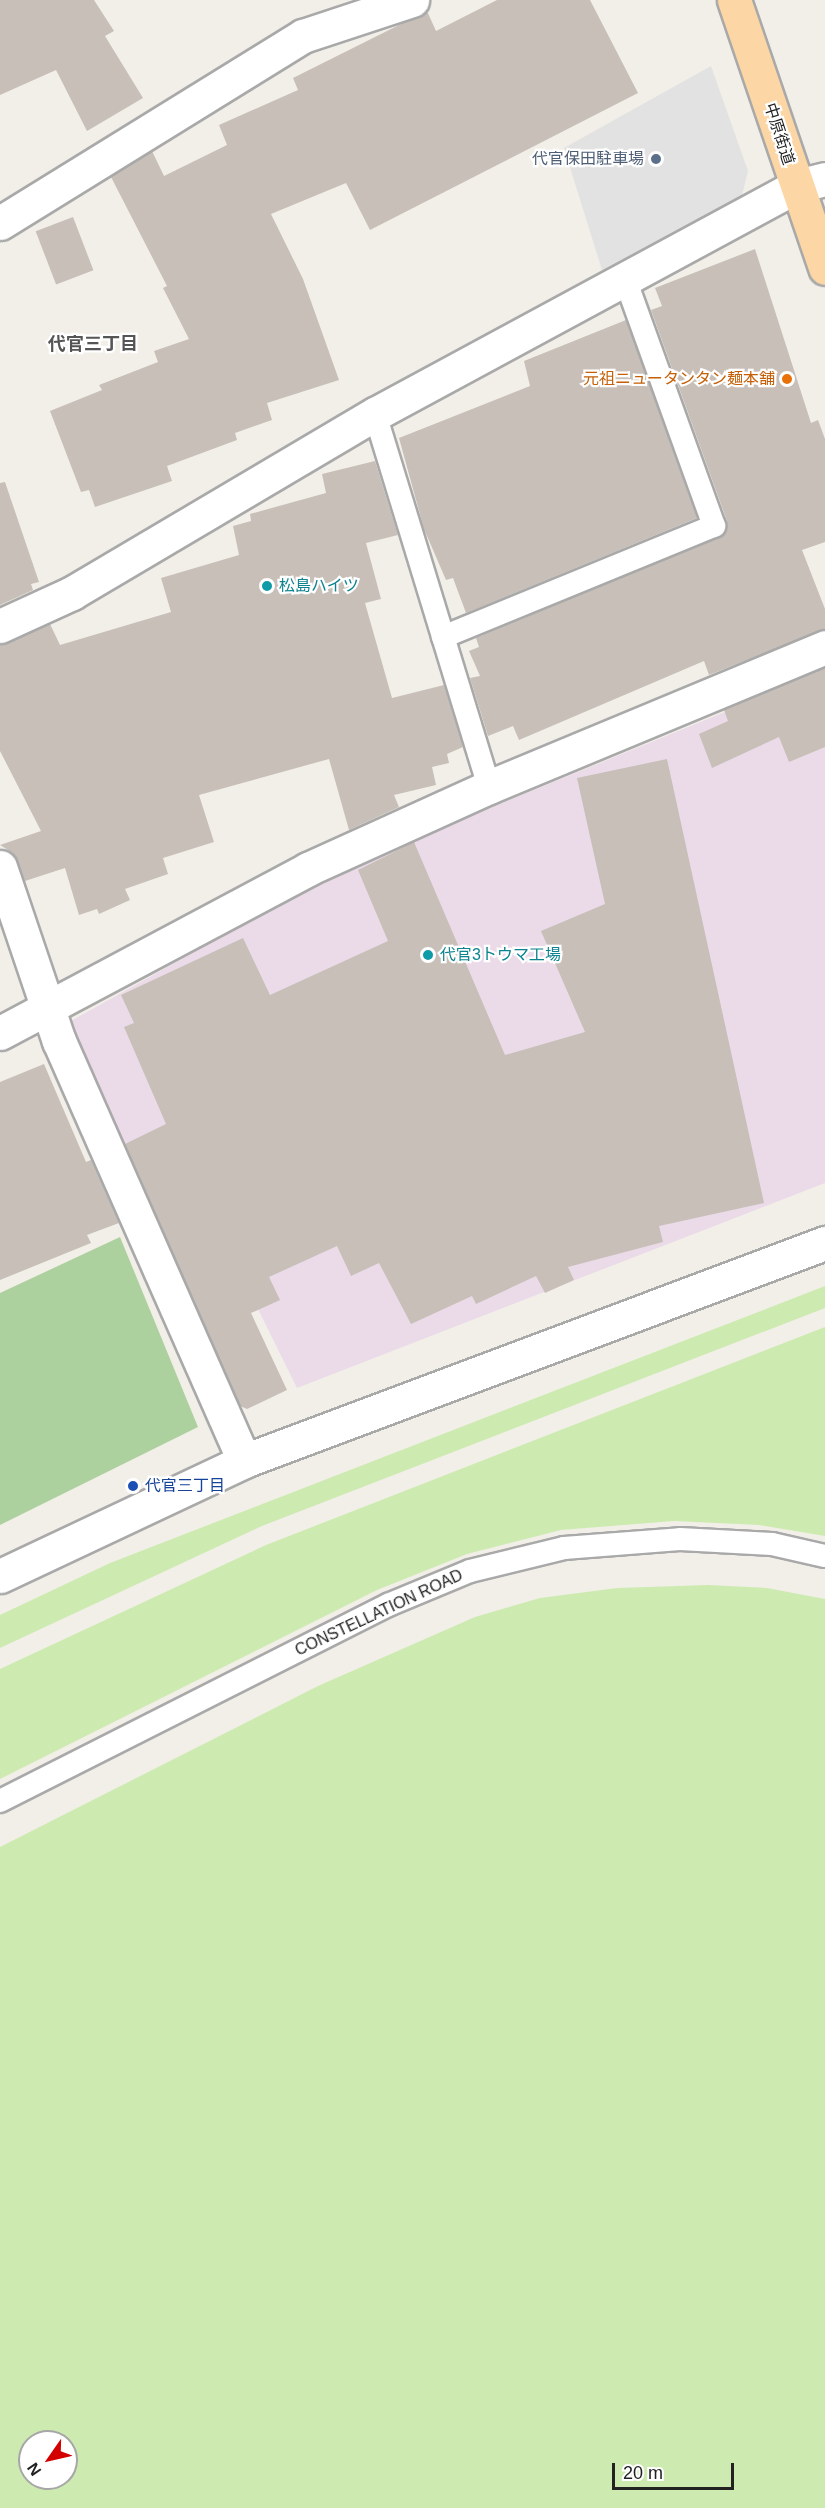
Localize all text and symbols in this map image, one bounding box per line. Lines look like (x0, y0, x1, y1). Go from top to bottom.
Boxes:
street label: 中原街道 (760, 101, 798, 167)
place label: 代官保田駐車場 (532, 149, 644, 169)
marker: 代官保田駐車場 (649, 152, 663, 166)
district label: 代官三丁目 (48, 333, 138, 355)
place label: 元祖ニュータンタン麺本舗 (583, 369, 775, 389)
marker: 元祖ニュータンタン麺本舗 (780, 372, 794, 386)
place label: 松島ハイツ (279, 576, 359, 596)
marker: 松島ハイツ (260, 579, 274, 593)
place label: 代官3トウマ工場 (440, 945, 561, 965)
marker: 代官3トウマ工場 (421, 948, 435, 962)
place label: 代官三丁目 (145, 1476, 225, 1496)
marker: 代官三丁目 (126, 1479, 140, 1493)
street label: CONSTELLATION ROAD (292, 1566, 466, 1660)
north arrow (18, 2430, 78, 2490)
scale bar (615, 2451, 736, 2489)
text: N (24, 2460, 45, 2479)
text: 20 m (623, 2463, 663, 2483)

